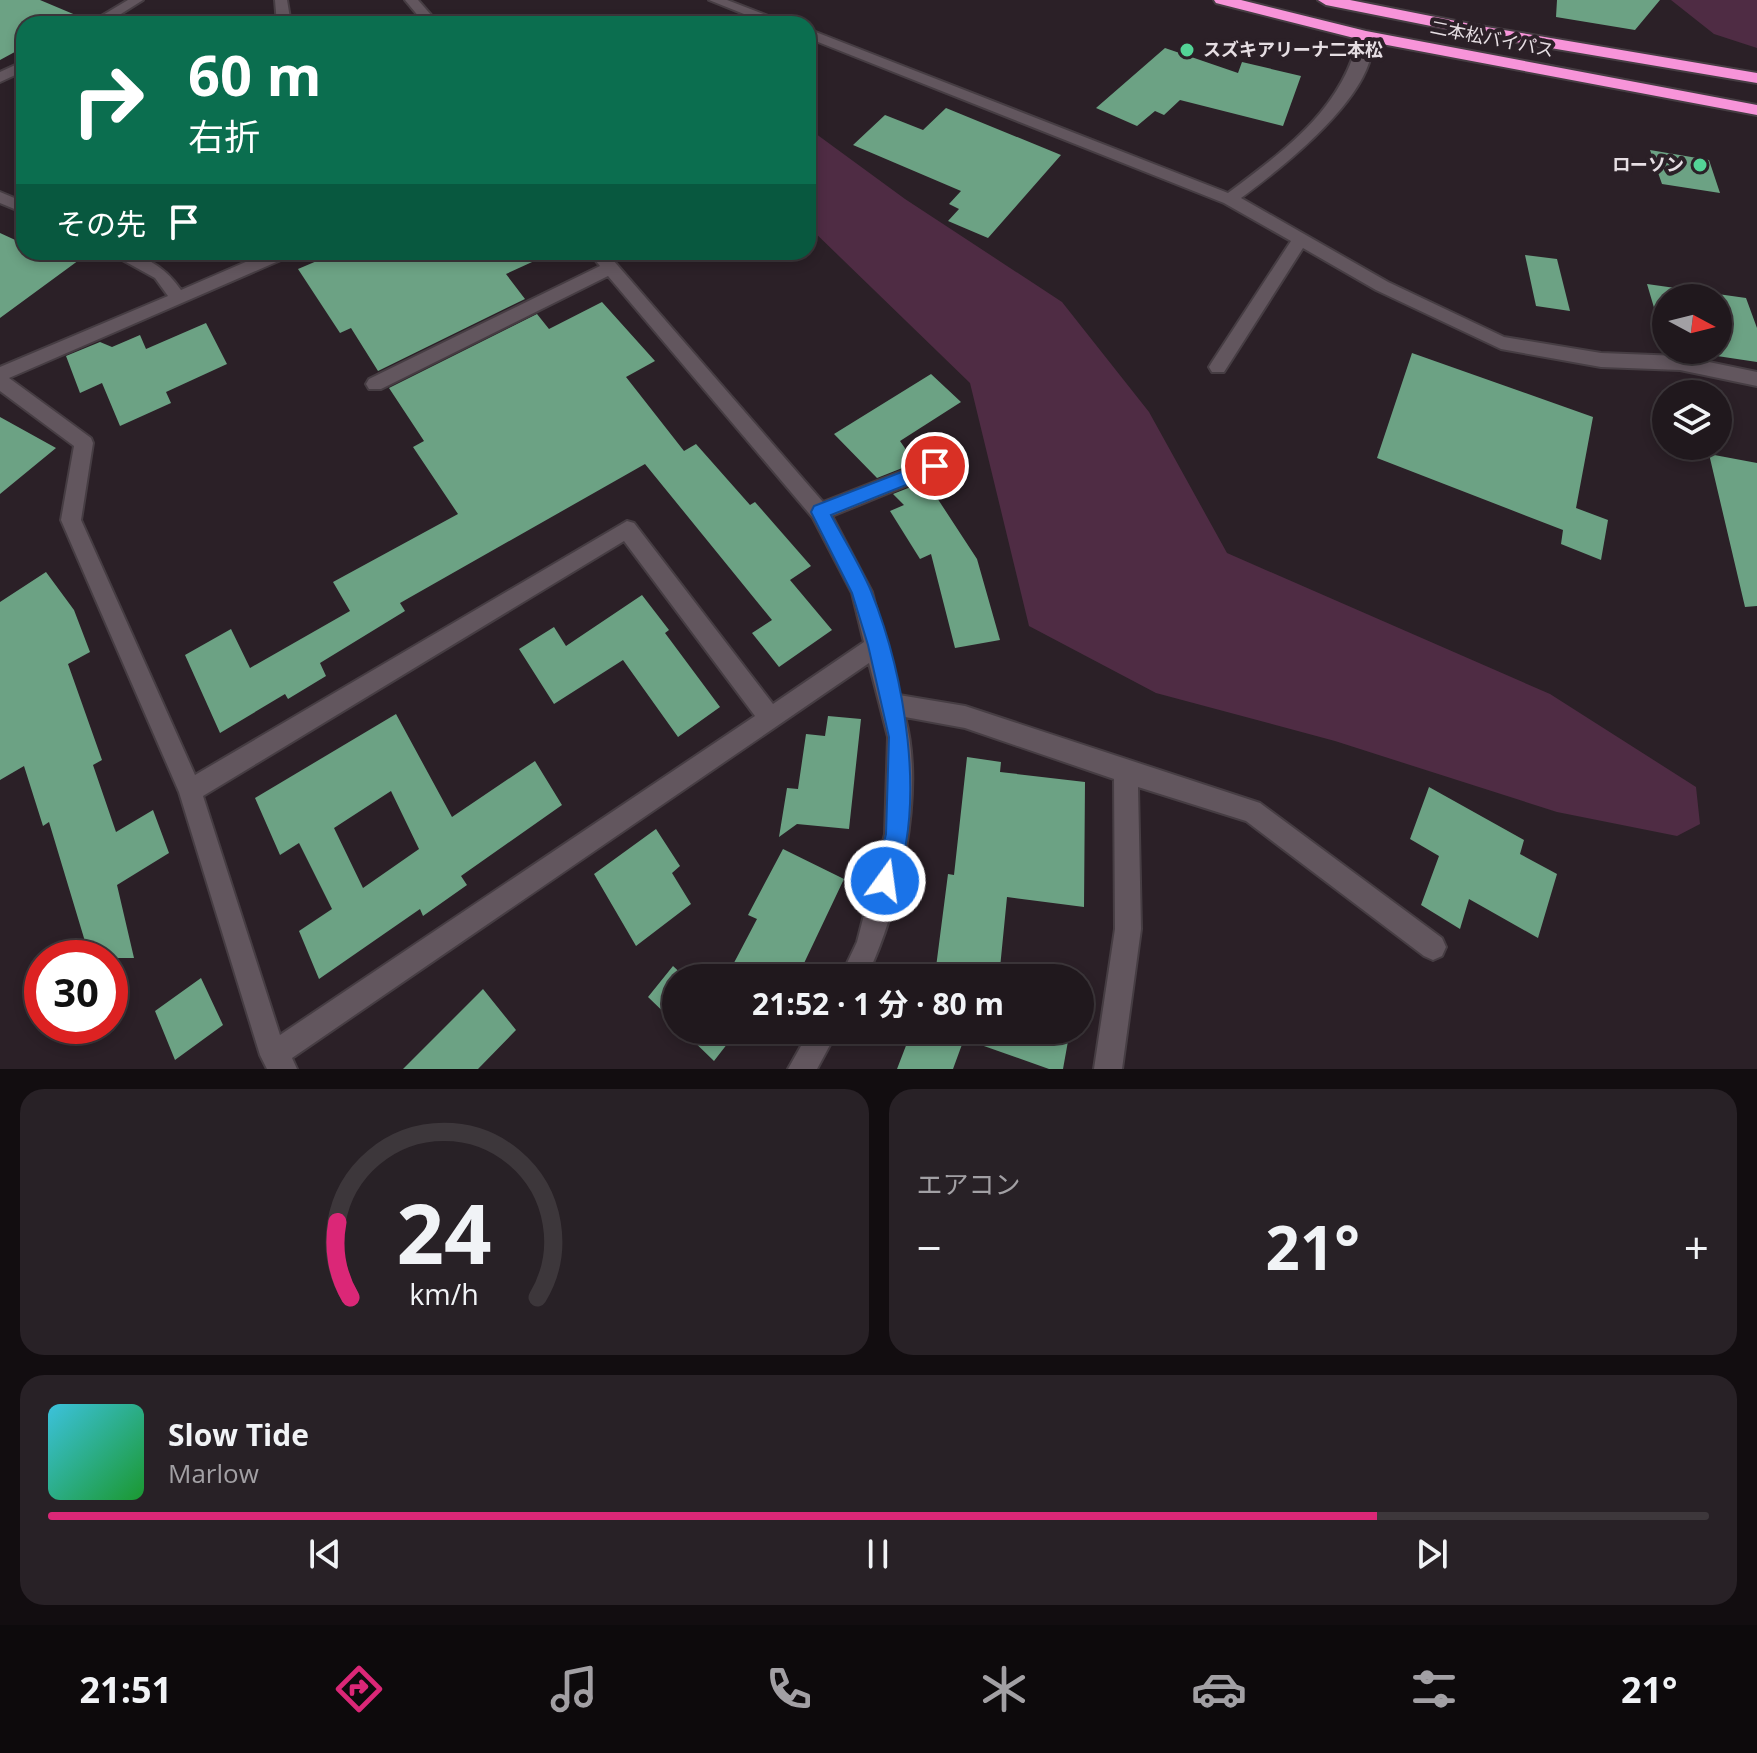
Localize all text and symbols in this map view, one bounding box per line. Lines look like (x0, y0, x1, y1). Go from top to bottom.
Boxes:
street label: 二本松バイパス (1428, 14, 1556, 62)
text: 60 m (188, 36, 322, 112)
place label: スズキアリーナ二本松 (1203, 37, 1383, 61)
marker: スズキアリーナ二本松 (1178, 41, 1196, 59)
icon: right (56, 48, 160, 152)
text: 右折 (188, 112, 260, 161)
place label: ローソン (1612, 152, 1684, 176)
marker: ローソン (1691, 156, 1709, 174)
icon: arrive (162, 200, 206, 244)
text: その先 (56, 203, 146, 244)
north arrow (1652, 284, 1732, 364)
map controls (1652, 284, 1732, 460)
button: layers (1652, 380, 1732, 460)
pin (901, 432, 969, 500)
icon: arrive (913, 444, 957, 488)
position arrow (843, 839, 927, 923)
speed limit sign: 30 (24, 940, 128, 1044)
text: 21:52 · 1 分 · 80 m (752, 983, 1004, 1024)
text: エアコン (917, 1166, 1021, 1202)
text: 24 (397, 1175, 492, 1288)
text: 21° (1266, 1206, 1360, 1288)
text: − (917, 1217, 942, 1277)
text: + (1684, 1217, 1709, 1277)
text: km/h (410, 1274, 479, 1313)
text: Slow Tide (168, 1414, 309, 1455)
text: Marlow (168, 1455, 259, 1491)
icon: previous (303, 1532, 347, 1576)
icon: pause (856, 1532, 900, 1576)
icon: next (1410, 1532, 1454, 1576)
icon: directions (331, 1661, 387, 1717)
icon: music (546, 1661, 602, 1717)
icon: phone (761, 1661, 817, 1717)
icon: climate (976, 1661, 1032, 1717)
icon: car (1191, 1661, 1247, 1717)
icon: filters (1406, 1661, 1462, 1717)
text: 21:51 (79, 1665, 172, 1714)
text: 21° (1621, 1665, 1677, 1714)

